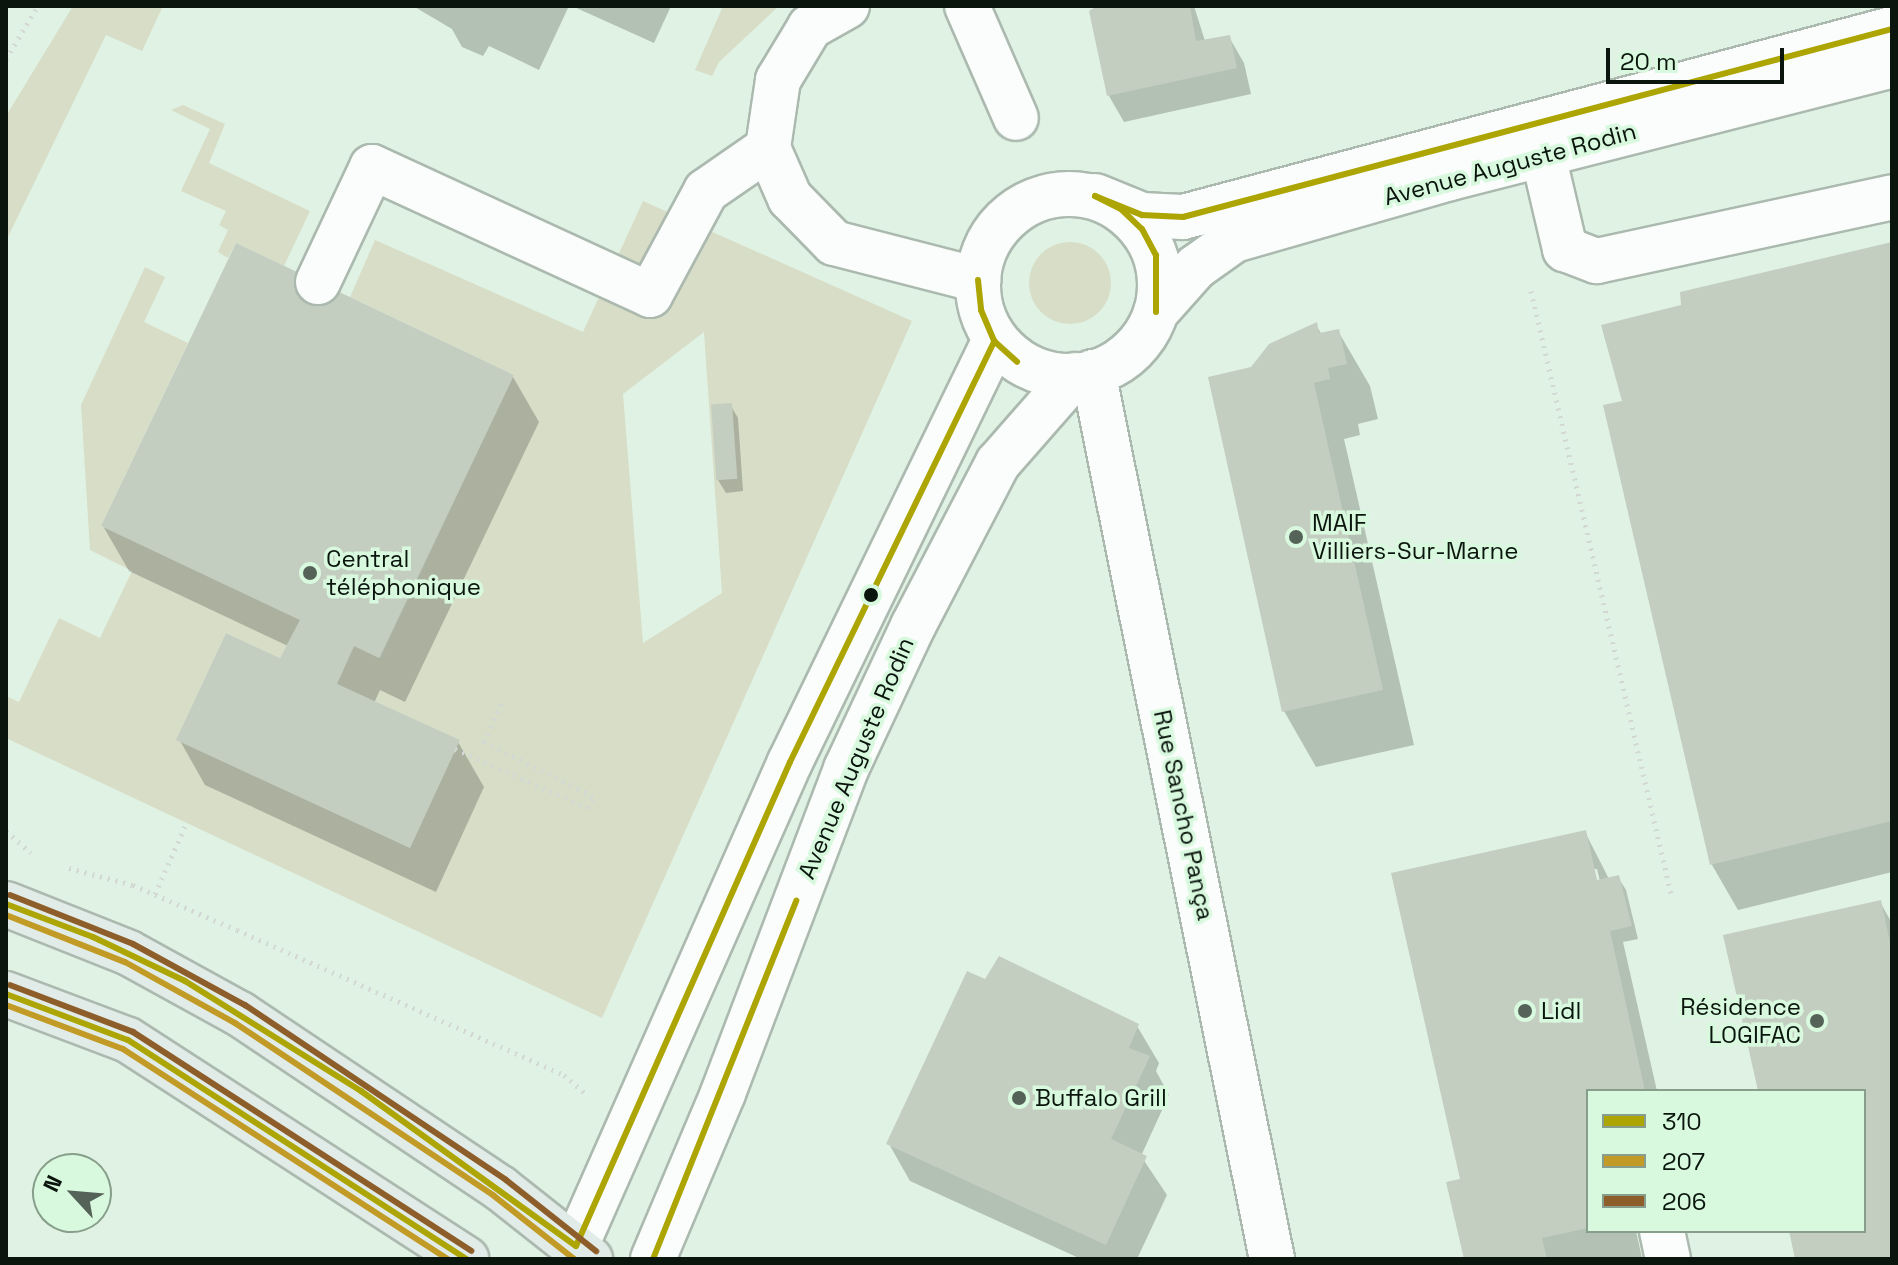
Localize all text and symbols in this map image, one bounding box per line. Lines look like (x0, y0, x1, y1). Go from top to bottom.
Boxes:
scale bar (1610, 32, 1788, 82)
text: 20 m (1620, 46, 1677, 77)
street label: Avenue Auguste Rodin (1381, 116, 1639, 212)
place label: MAIF Villiers-Sur-Marne (1312, 509, 1518, 565)
marker: MAIF Villiers-Sur-Marne (1287, 528, 1305, 546)
place label: Central téléphonique (326, 545, 481, 601)
marker: Central téléphonique (301, 564, 319, 582)
unlabelled marker (863, 587, 879, 603)
street label: Avenue Auguste Rodin (792, 633, 920, 883)
street label: Rue Sancho Pança (1148, 707, 1220, 923)
place label: Résidence LOGIFAC (1680, 993, 1801, 1049)
place label: Lidl (1541, 997, 1581, 1025)
marker: Lidl (1516, 1002, 1534, 1020)
marker: Résidence LOGIFAC (1808, 1012, 1826, 1030)
place label: Buffalo Grill (1035, 1084, 1167, 1112)
marker: Buffalo Grill (1010, 1089, 1028, 1107)
legend (1586, 1089, 1866, 1233)
text: 310 (1662, 1106, 1702, 1137)
text: 207 (1662, 1146, 1705, 1177)
north arrow (32, 1153, 112, 1233)
text: N (36, 1171, 68, 1196)
text: 206 (1662, 1186, 1707, 1217)

